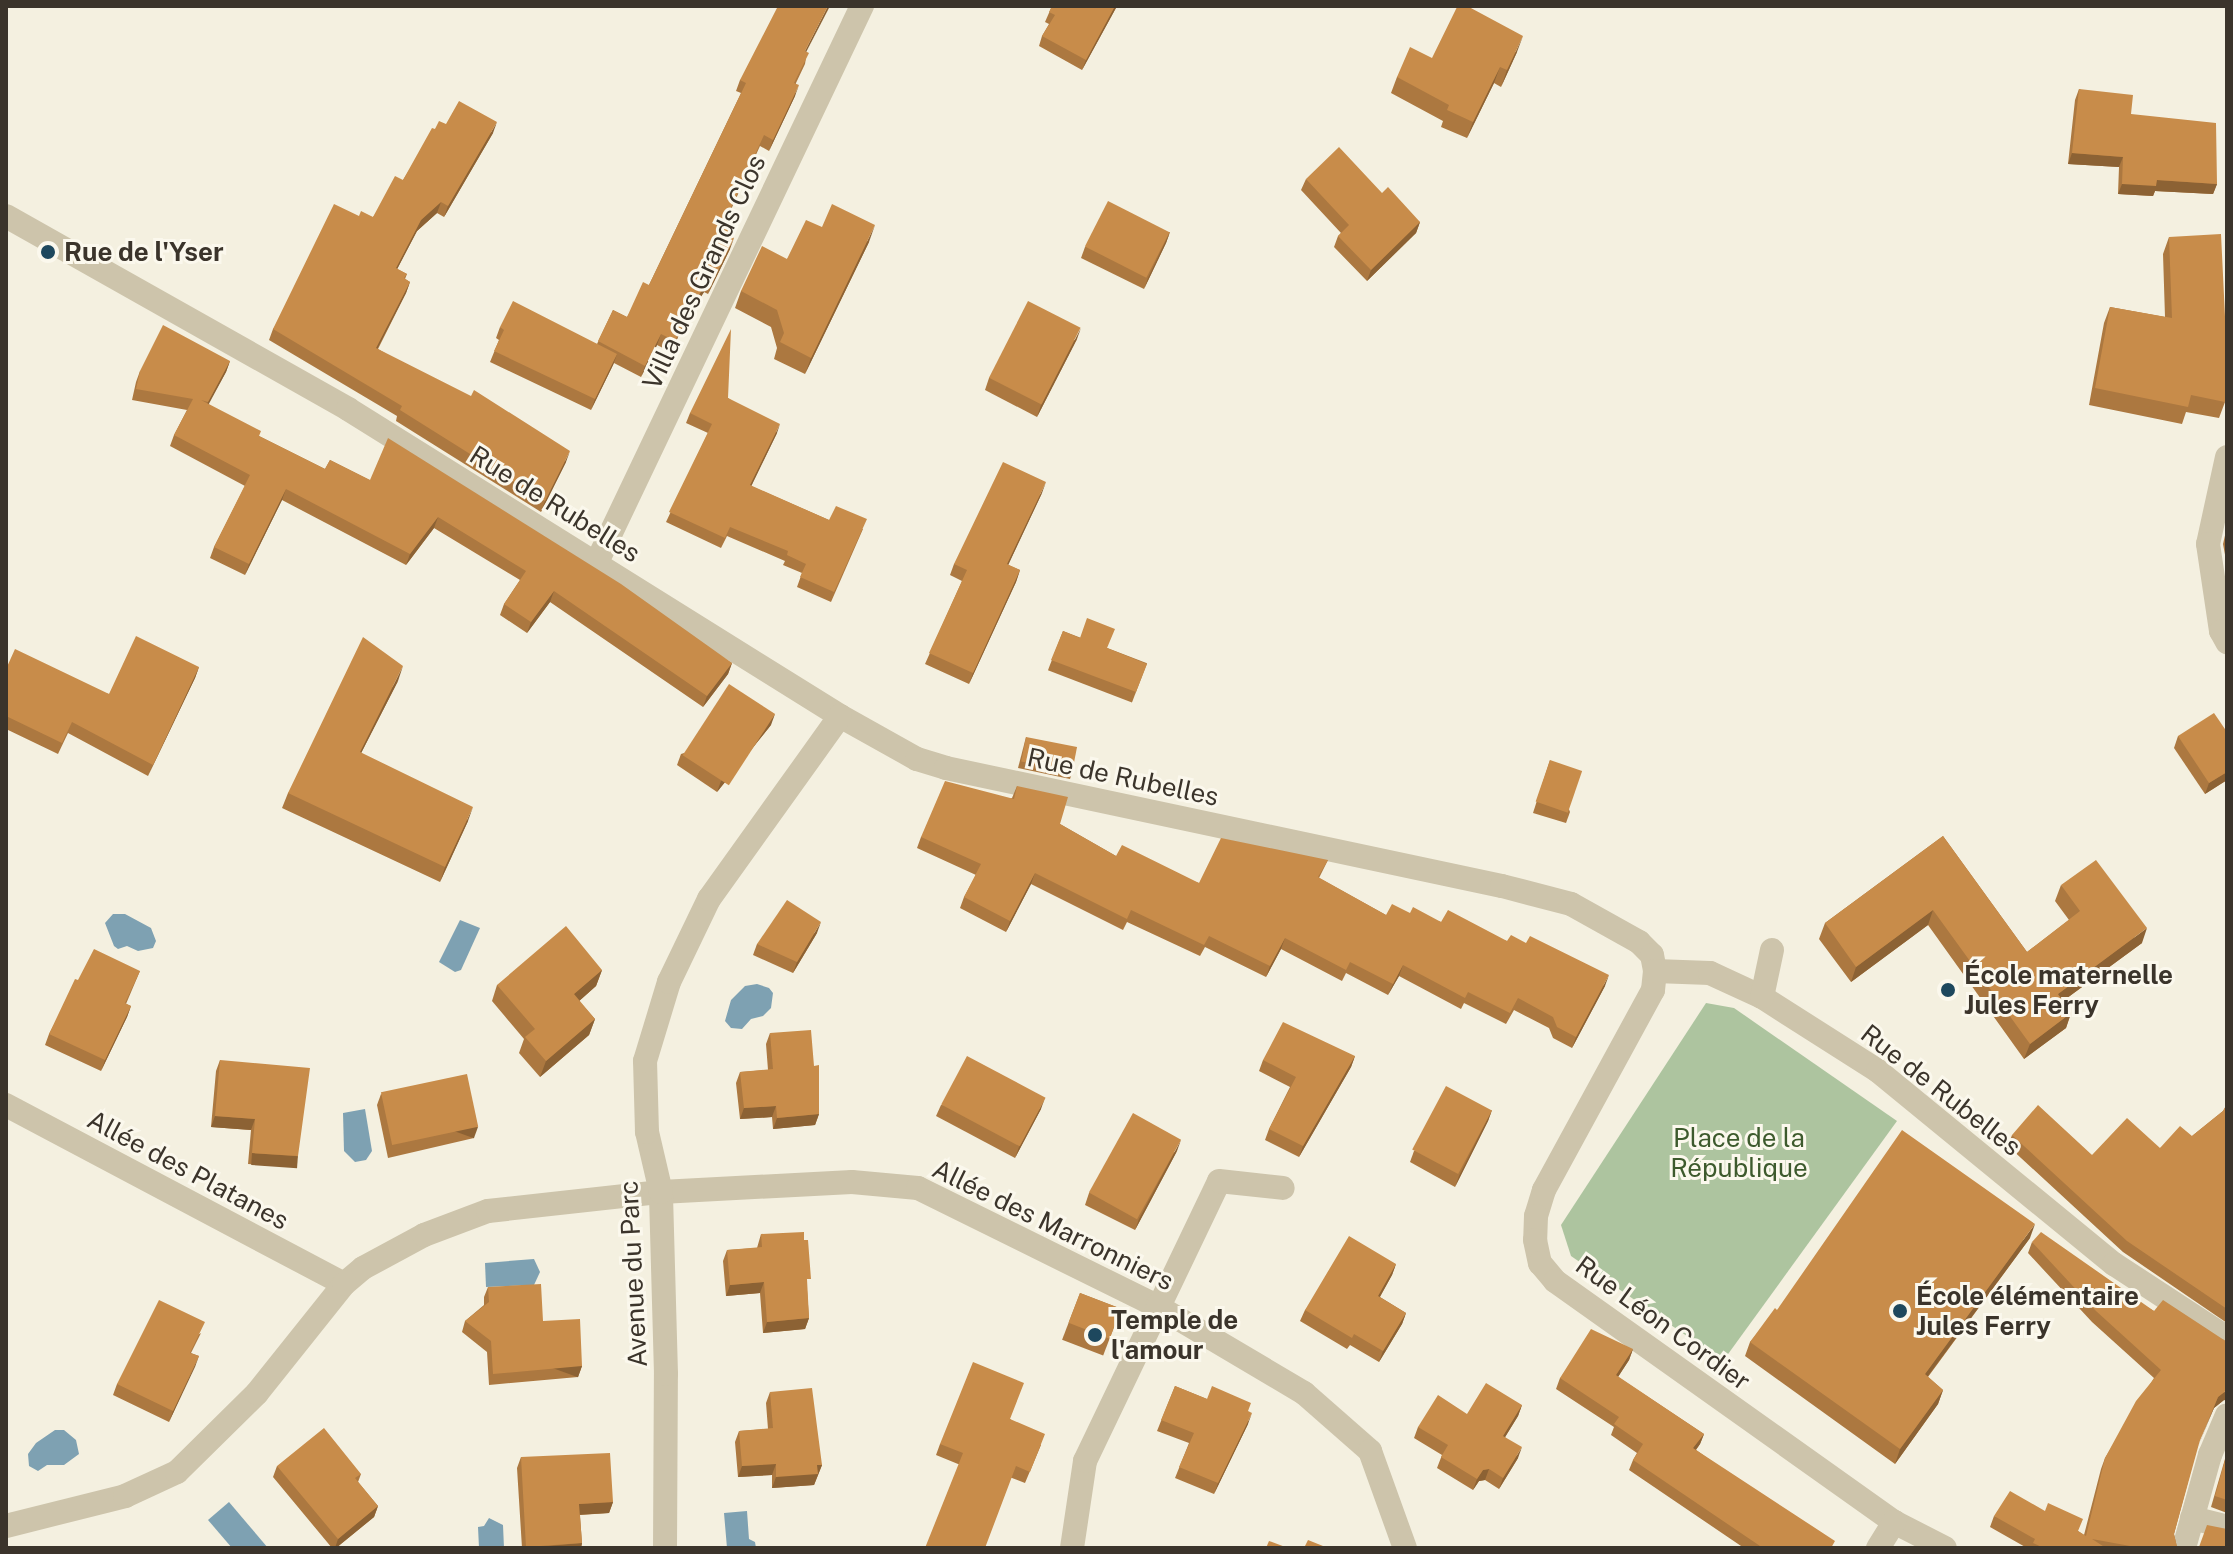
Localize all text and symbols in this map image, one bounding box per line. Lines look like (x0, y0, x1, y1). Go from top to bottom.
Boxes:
street label: Villa des Grands Clos (636, 150, 772, 394)
place label: Rue de l'Yser (64, 236, 224, 268)
marker: Rue de l'Yser (39, 243, 57, 261)
street label: Rue de Rubelles (464, 439, 646, 569)
street label: Rue de Rubelles (1024, 741, 1222, 813)
place label: École maternelle Jules Ferry (1964, 959, 2173, 1020)
marker: École maternelle Jules Ferry (1939, 981, 1957, 999)
street label: Rue de Rubelles (1854, 1018, 2028, 1162)
street label: Allée des Platanes (82, 1104, 294, 1236)
park label: Place de la République (1670, 1122, 1808, 1184)
street label: Allée des Marronniers (927, 1153, 1179, 1297)
street label: Avenue du Parc (613, 1180, 653, 1368)
street label: Rue Léon Cordier (1570, 1249, 1756, 1397)
place label: École élémentaire Jules Ferry (1916, 1280, 2139, 1342)
marker: École élémentaire Jules Ferry (1891, 1302, 1909, 1320)
place label: Temple de l'amour (1111, 1304, 1239, 1366)
marker: Temple de l'amour (1086, 1326, 1104, 1344)

